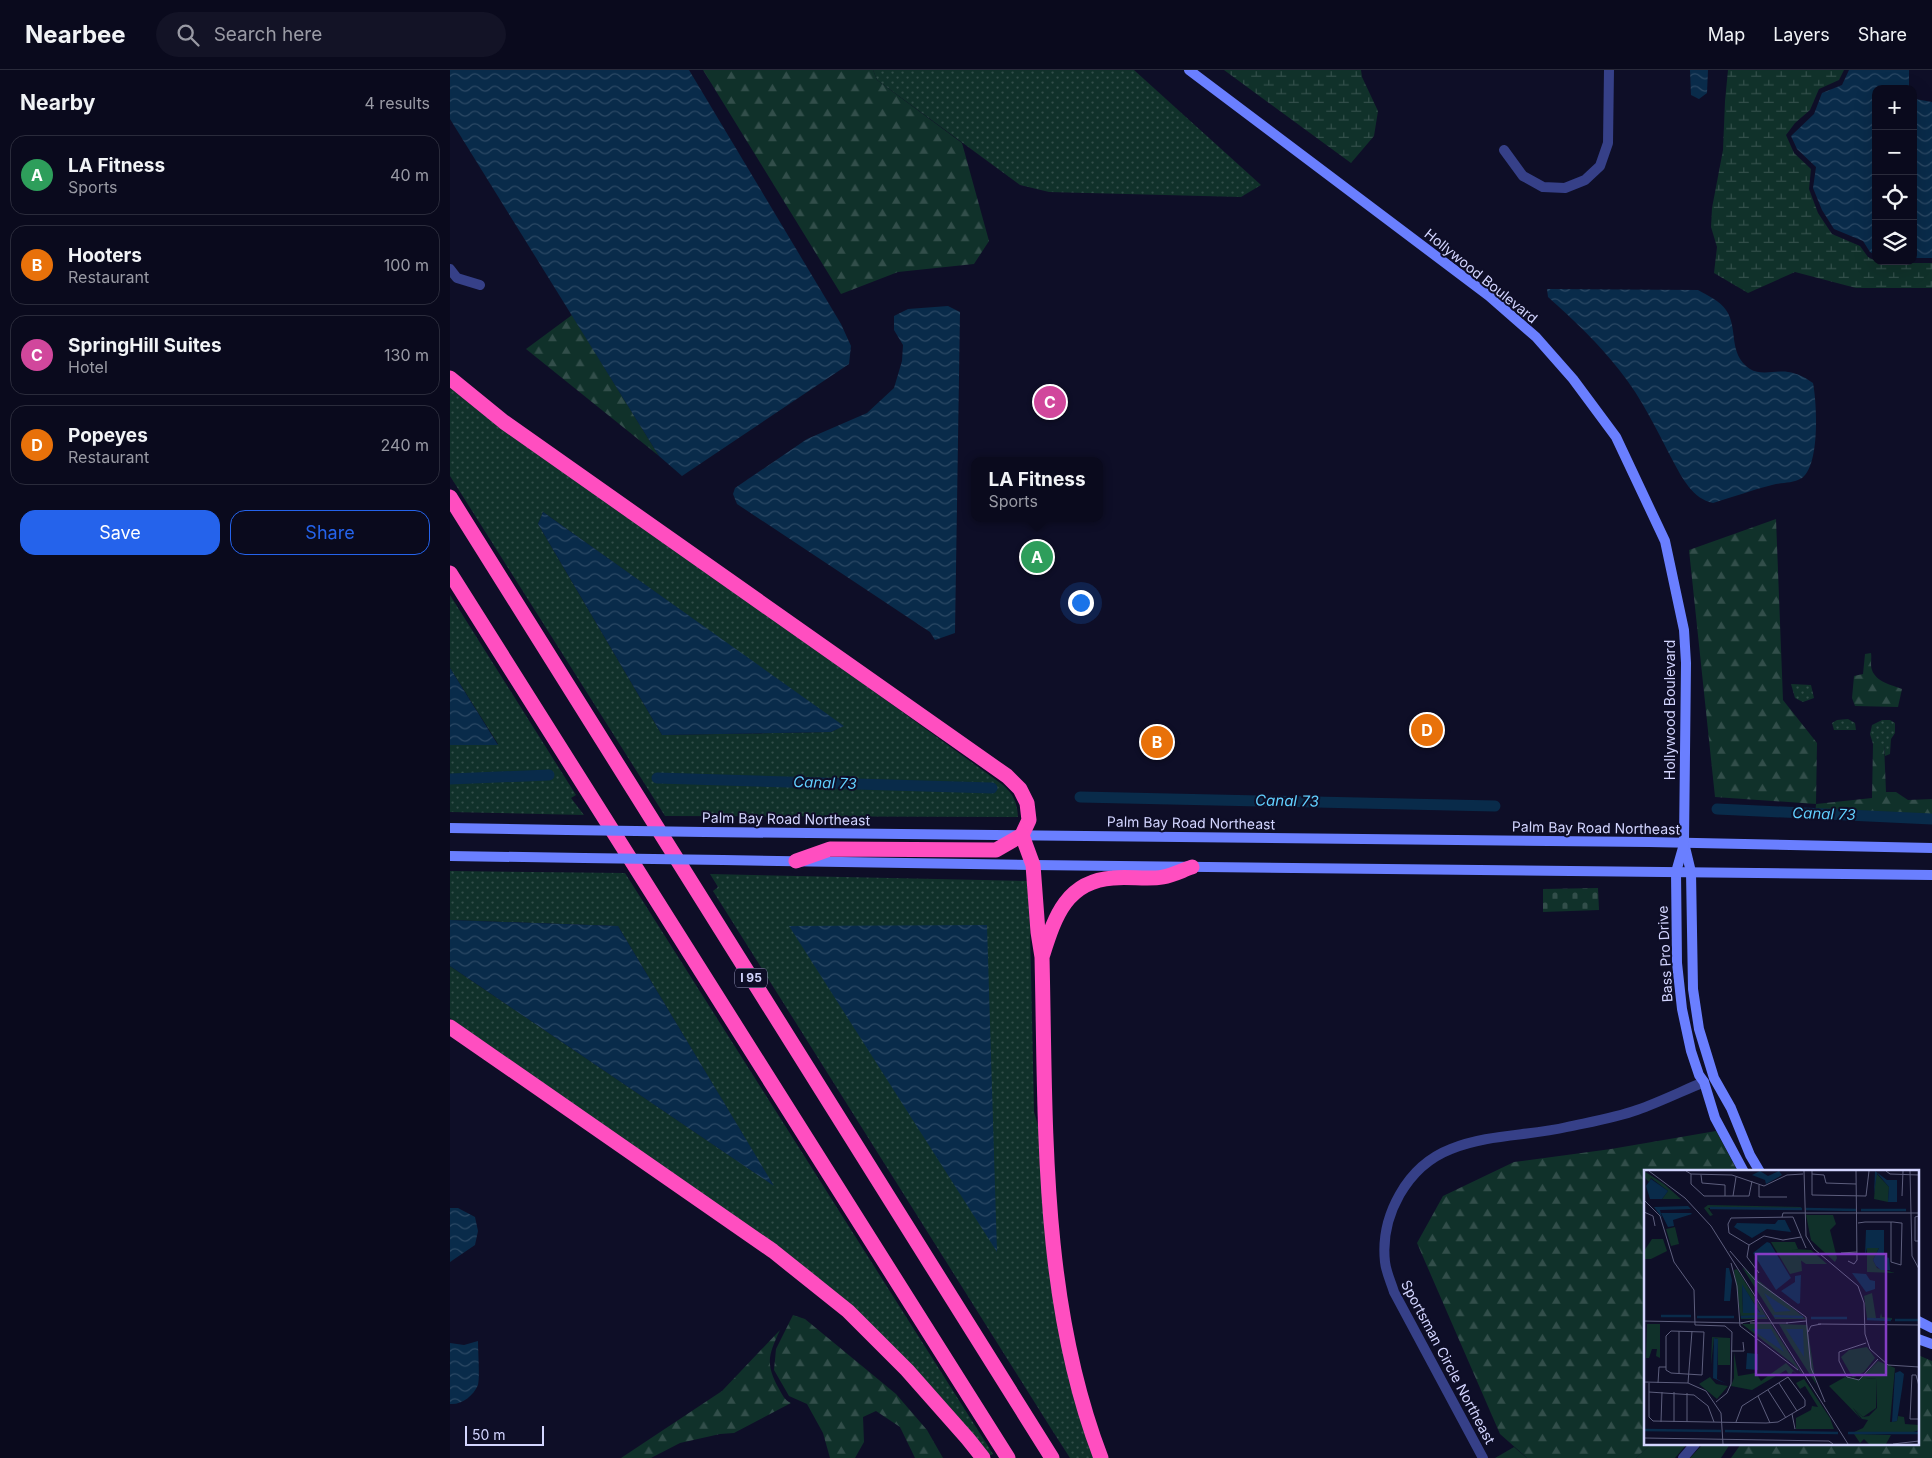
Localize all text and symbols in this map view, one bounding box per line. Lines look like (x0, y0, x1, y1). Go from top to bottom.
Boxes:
search box (156, 12, 506, 57)
text: Nearbee (25, 20, 126, 49)
icon: search (174, 21, 202, 49)
text: Search here (214, 23, 322, 46)
text: Map (1708, 24, 1745, 45)
text: Layers (1773, 24, 1830, 45)
text: Share (1858, 24, 1907, 45)
map controls (1872, 85, 1917, 265)
button: + (1872, 85, 1917, 130)
text: Nearby (20, 90, 95, 115)
text: 4 results (365, 93, 430, 113)
button: − (1872, 130, 1917, 175)
text: LA Fitness (68, 154, 165, 177)
text: A (31, 165, 43, 185)
text: 40 m (390, 165, 429, 185)
button: locate (1872, 175, 1917, 220)
text: Sports (68, 177, 117, 197)
button: layers (1872, 220, 1917, 265)
street label: Hollywood Boulevard (1421, 225, 1541, 326)
text: Hooters (68, 244, 142, 267)
text: B (32, 255, 42, 275)
text: 100 m (384, 255, 429, 275)
text: Restaurant (68, 267, 149, 287)
text: SpringHill Suites (68, 334, 222, 357)
text: C (31, 345, 43, 365)
text: 130 m (384, 345, 429, 365)
text: Hotel (68, 357, 108, 377)
pin: C (1034, 383, 1066, 421)
text: Popeyes (68, 424, 148, 447)
text: D (31, 435, 43, 455)
text: 240 m (381, 435, 429, 455)
text: Restaurant (68, 447, 149, 467)
popup (971, 457, 1103, 522)
text: LA Fitness (988, 468, 1086, 491)
text: Sports (988, 491, 1038, 511)
button: Save (20, 510, 220, 555)
button: Share (230, 510, 430, 555)
pin: A (1021, 538, 1053, 576)
your location (1068, 590, 1094, 616)
street label: Hollywood Boulevard (1661, 640, 1678, 780)
pin: D (1411, 711, 1443, 749)
pin: B (1141, 723, 1173, 761)
water label: Canal 73 (793, 772, 857, 793)
water label: Canal 73 (1255, 790, 1319, 811)
water label: Canal 73 (1792, 803, 1856, 824)
street label: Palm Bay Road Northeast (702, 809, 871, 828)
street label: Palm Bay Road Northeast (1107, 813, 1276, 832)
street label: Palm Bay Road Northeast (1512, 818, 1681, 837)
street label: Bass Pro Drive (1653, 905, 1676, 1003)
road number: I 95 (735, 968, 767, 988)
inset map (1644, 1170, 1920, 1446)
street label: Sportsman Circle Northeast (1398, 1277, 1499, 1447)
scale bar (465, 1423, 544, 1446)
text: 50 m (472, 1426, 506, 1443)

